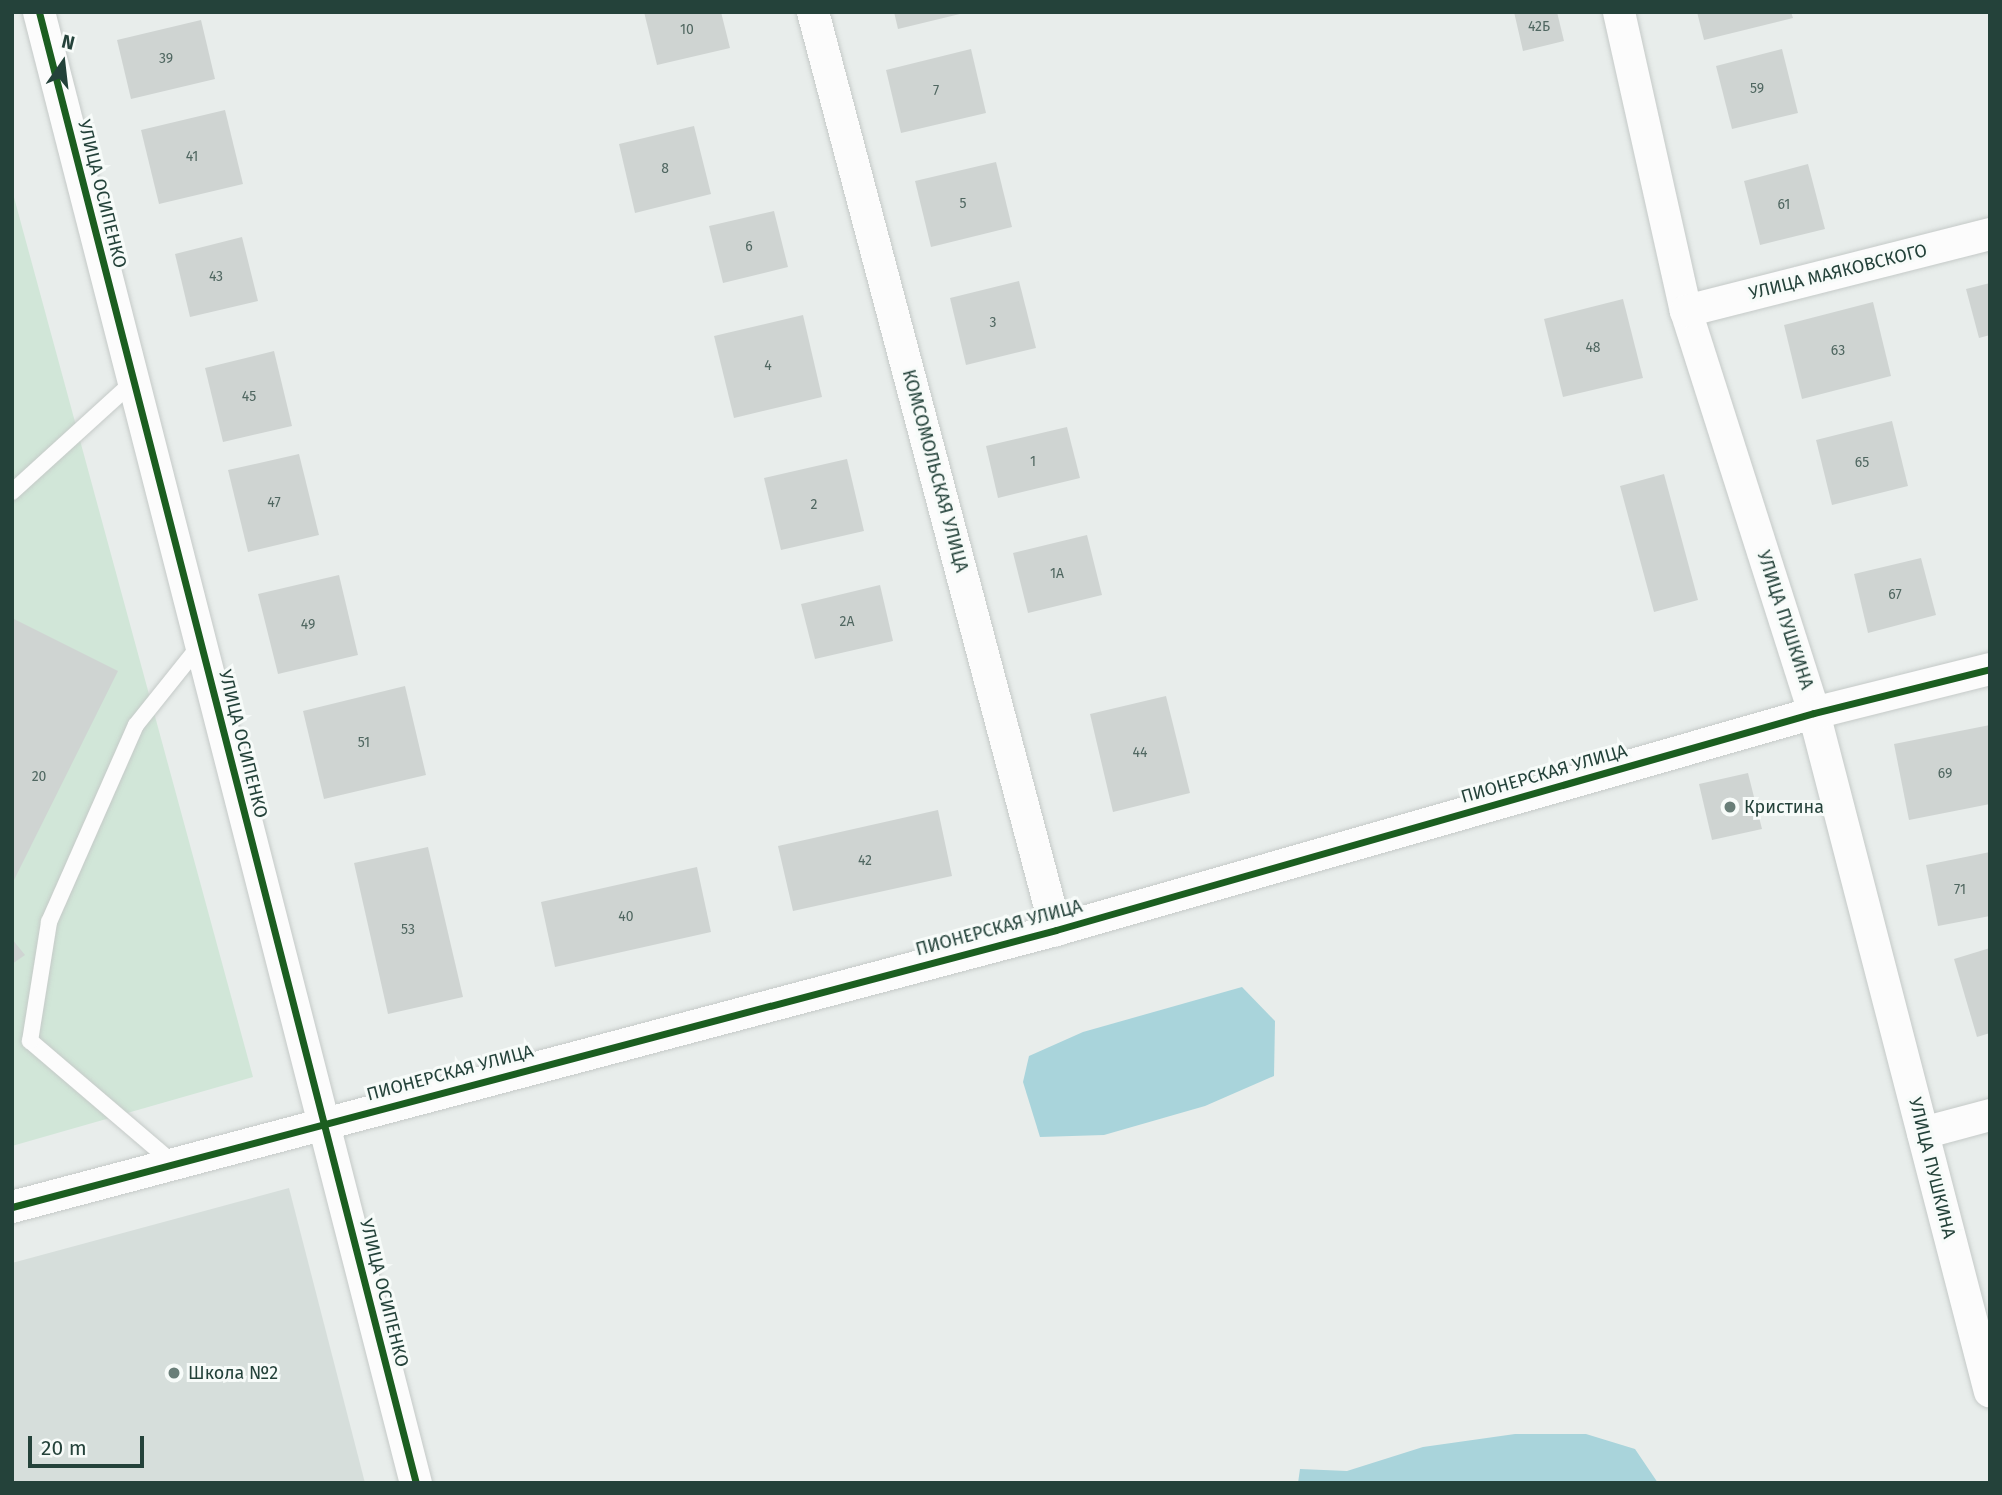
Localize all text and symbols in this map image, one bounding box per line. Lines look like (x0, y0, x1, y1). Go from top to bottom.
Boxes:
house number: 42Б (1528, 19, 1550, 35)
house number: 10 (680, 22, 694, 38)
north arrow (28, 28, 98, 98)
text: N (59, 29, 77, 55)
house number: 39 (159, 51, 173, 67)
house number: 59 (1750, 81, 1764, 97)
house number: 7 (933, 83, 939, 99)
street label: УЛИЦА ОСИПЕНКО (73, 118, 131, 270)
house number: 41 (186, 149, 198, 165)
house number: 8 (661, 161, 669, 177)
house number: 5 (959, 196, 967, 212)
house number: 61 (1778, 197, 1790, 213)
house number: 6 (745, 239, 753, 255)
street label: УЛИЦА МАЯКОВСКОГО (1747, 239, 1929, 305)
house number: 43 (209, 269, 223, 285)
house number: 3 (990, 315, 996, 331)
house number: 48 (1585, 340, 1601, 356)
house number: 63 (1831, 343, 1845, 359)
house number: 4 (764, 358, 772, 374)
street label: КОМСОМОЛЬСКАЯ УЛИЦА (898, 367, 972, 575)
house number: 45 (242, 389, 256, 405)
house number: 1 (1030, 454, 1036, 470)
house number: 65 (1855, 455, 1869, 471)
house number: 47 (267, 495, 281, 511)
house number: 2 (811, 497, 817, 513)
street label: УЛИЦА ПУШКИНА (1752, 548, 1818, 692)
house number: 1А (1050, 566, 1064, 582)
house number: 67 (1888, 587, 1902, 603)
house number: 2А (840, 614, 854, 630)
house number: 49 (301, 617, 315, 633)
street label: УЛИЦА ОСИПЕНКО (214, 668, 272, 820)
house number: 51 (358, 735, 370, 751)
street label: ПИОНЕРСКАЯ УЛИЦА (1459, 740, 1629, 808)
house number: 44 (1133, 745, 1147, 761)
house number: 69 (1938, 766, 1952, 782)
house number: 20 (32, 769, 46, 785)
place label: Кристина (1744, 796, 1824, 818)
marker: Кристина (1722, 799, 1738, 815)
house number: 42 (858, 853, 872, 869)
house number: 71 (1954, 882, 1966, 898)
street label: ПИОНЕРСКАЯ УЛИЦА (913, 895, 1085, 961)
house number: 40 (618, 909, 634, 925)
house number: 53 (401, 922, 415, 938)
street label: ПИОНЕРСКАЯ УЛИЦА (364, 1040, 536, 1106)
street label: УЛИЦА ПУШКИНА (1904, 1095, 1960, 1241)
street label: УЛИЦА ОСИПЕНКО (355, 1217, 413, 1369)
place label: Школа №2 (188, 1362, 278, 1384)
marker: Школа №2 (166, 1365, 182, 1381)
scale bar (32, 1422, 147, 1466)
text: 20 m (41, 1435, 87, 1461)

